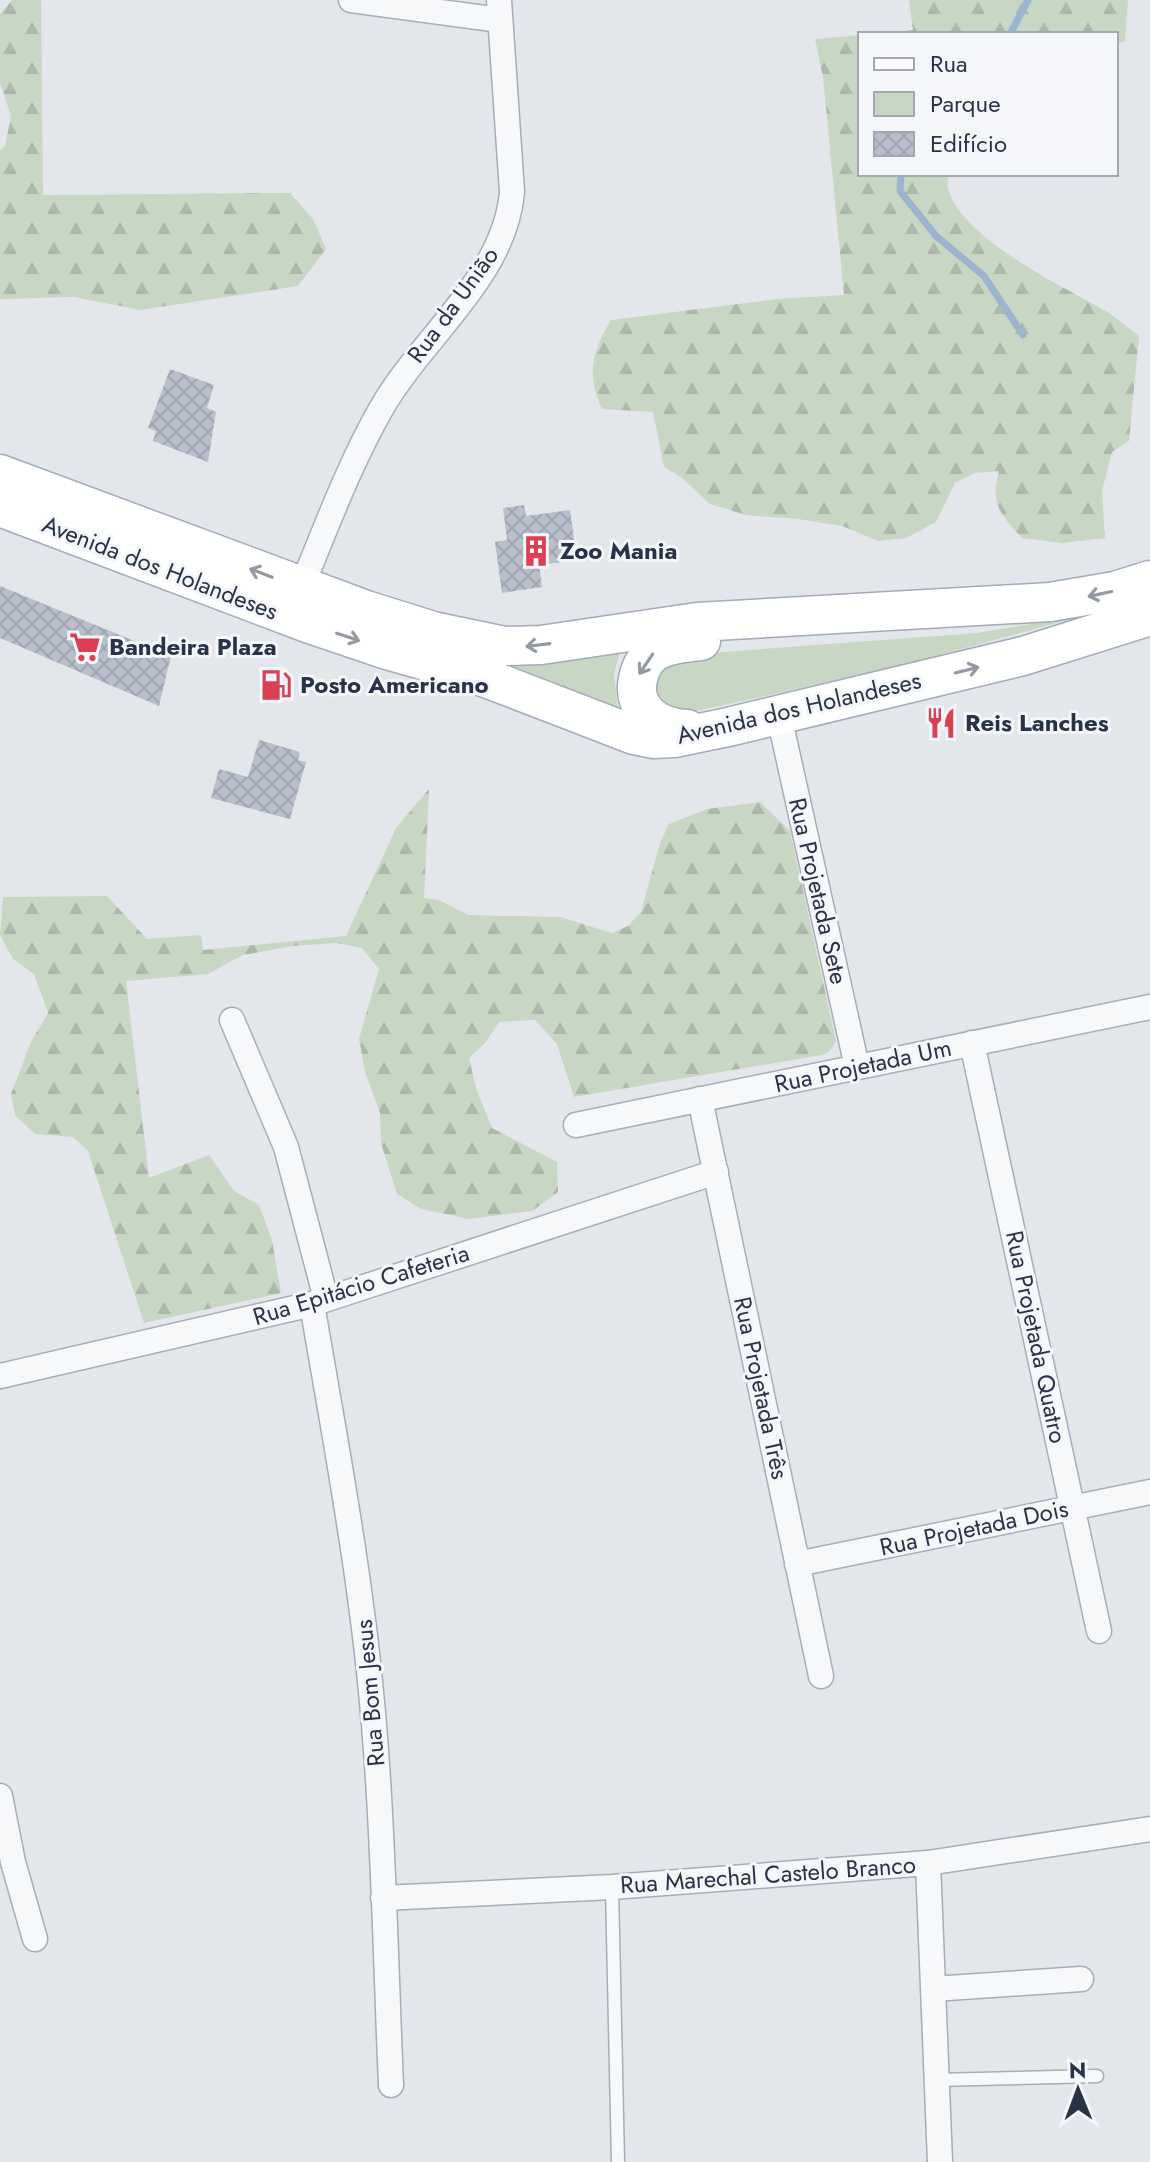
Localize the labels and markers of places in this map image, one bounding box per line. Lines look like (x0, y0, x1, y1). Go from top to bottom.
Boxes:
place label: Zoo Mania (560, 533, 677, 568)
building icon: Zoo Mania (519, 534, 553, 568)
place label: Bandeira Plaza (109, 629, 277, 664)
supermarket icon: Bandeira Plaza (68, 630, 102, 664)
place label: Posto Americano (300, 667, 489, 702)
fuel station icon: Posto Americano (259, 668, 293, 702)
place label: Reis Lanches (965, 705, 1109, 740)
restaurant icon: Reis Lanches (924, 706, 958, 740)

